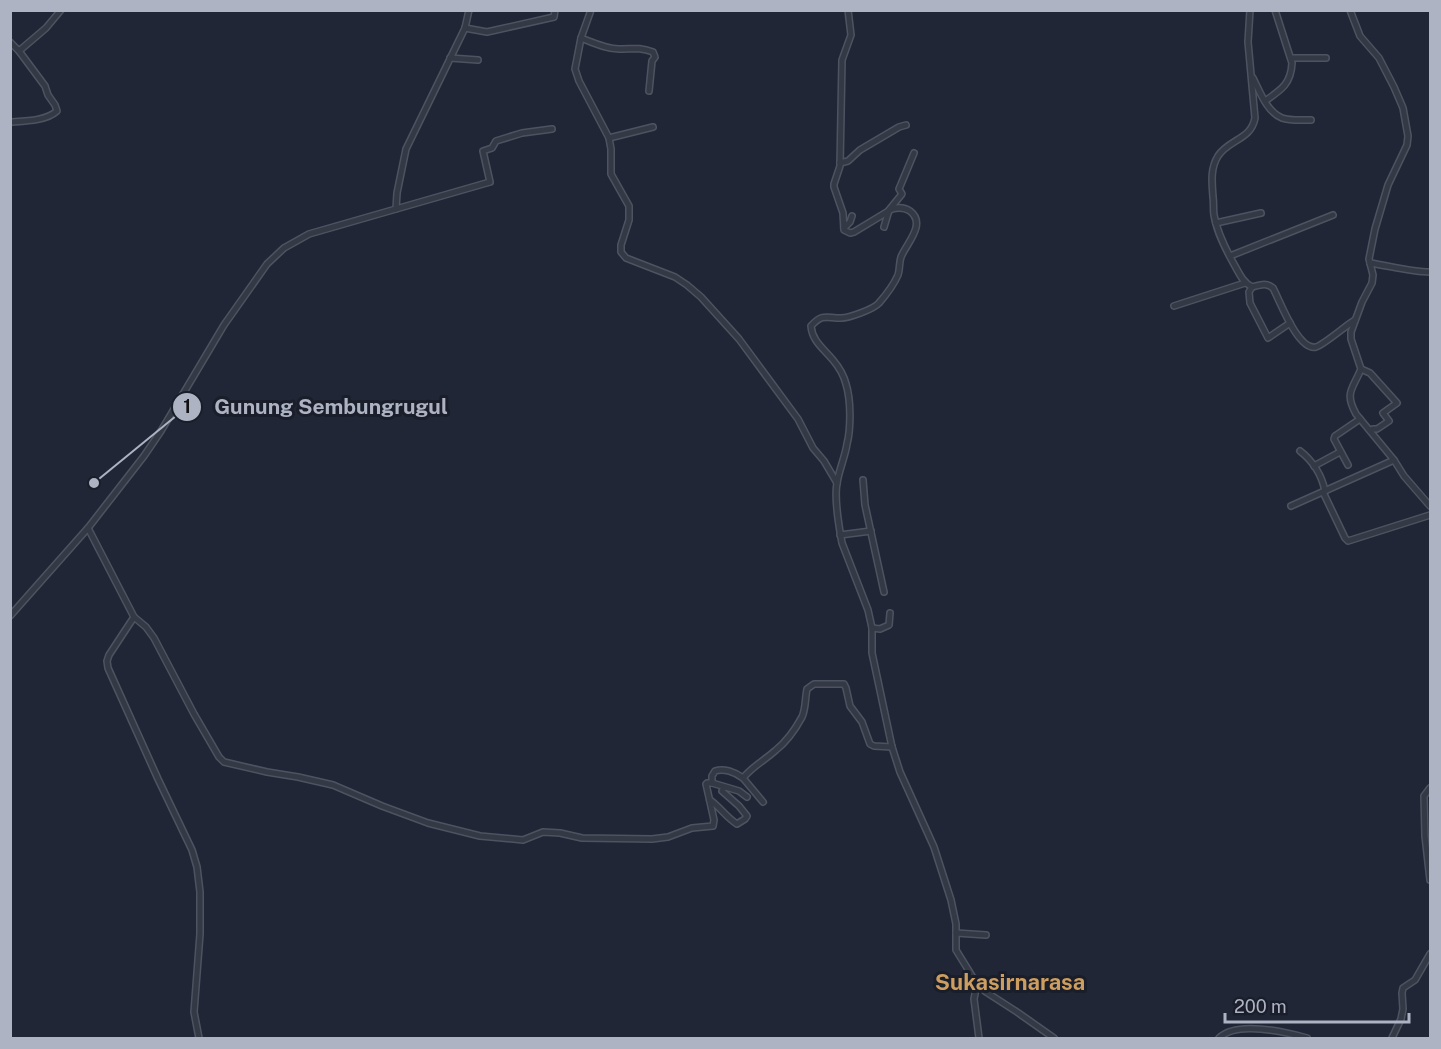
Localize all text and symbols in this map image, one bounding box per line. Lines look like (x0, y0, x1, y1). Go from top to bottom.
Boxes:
callout: Gunung Sembungrugul (172, 387, 460, 426)
text: Gunung Sembungrugul (214, 394, 448, 419)
text: 1 (183, 396, 191, 417)
district label: Sukasirnarasa (935, 969, 1085, 995)
scale bar (1225, 986, 1410, 1024)
text: 200 m (1234, 996, 1287, 1017)

